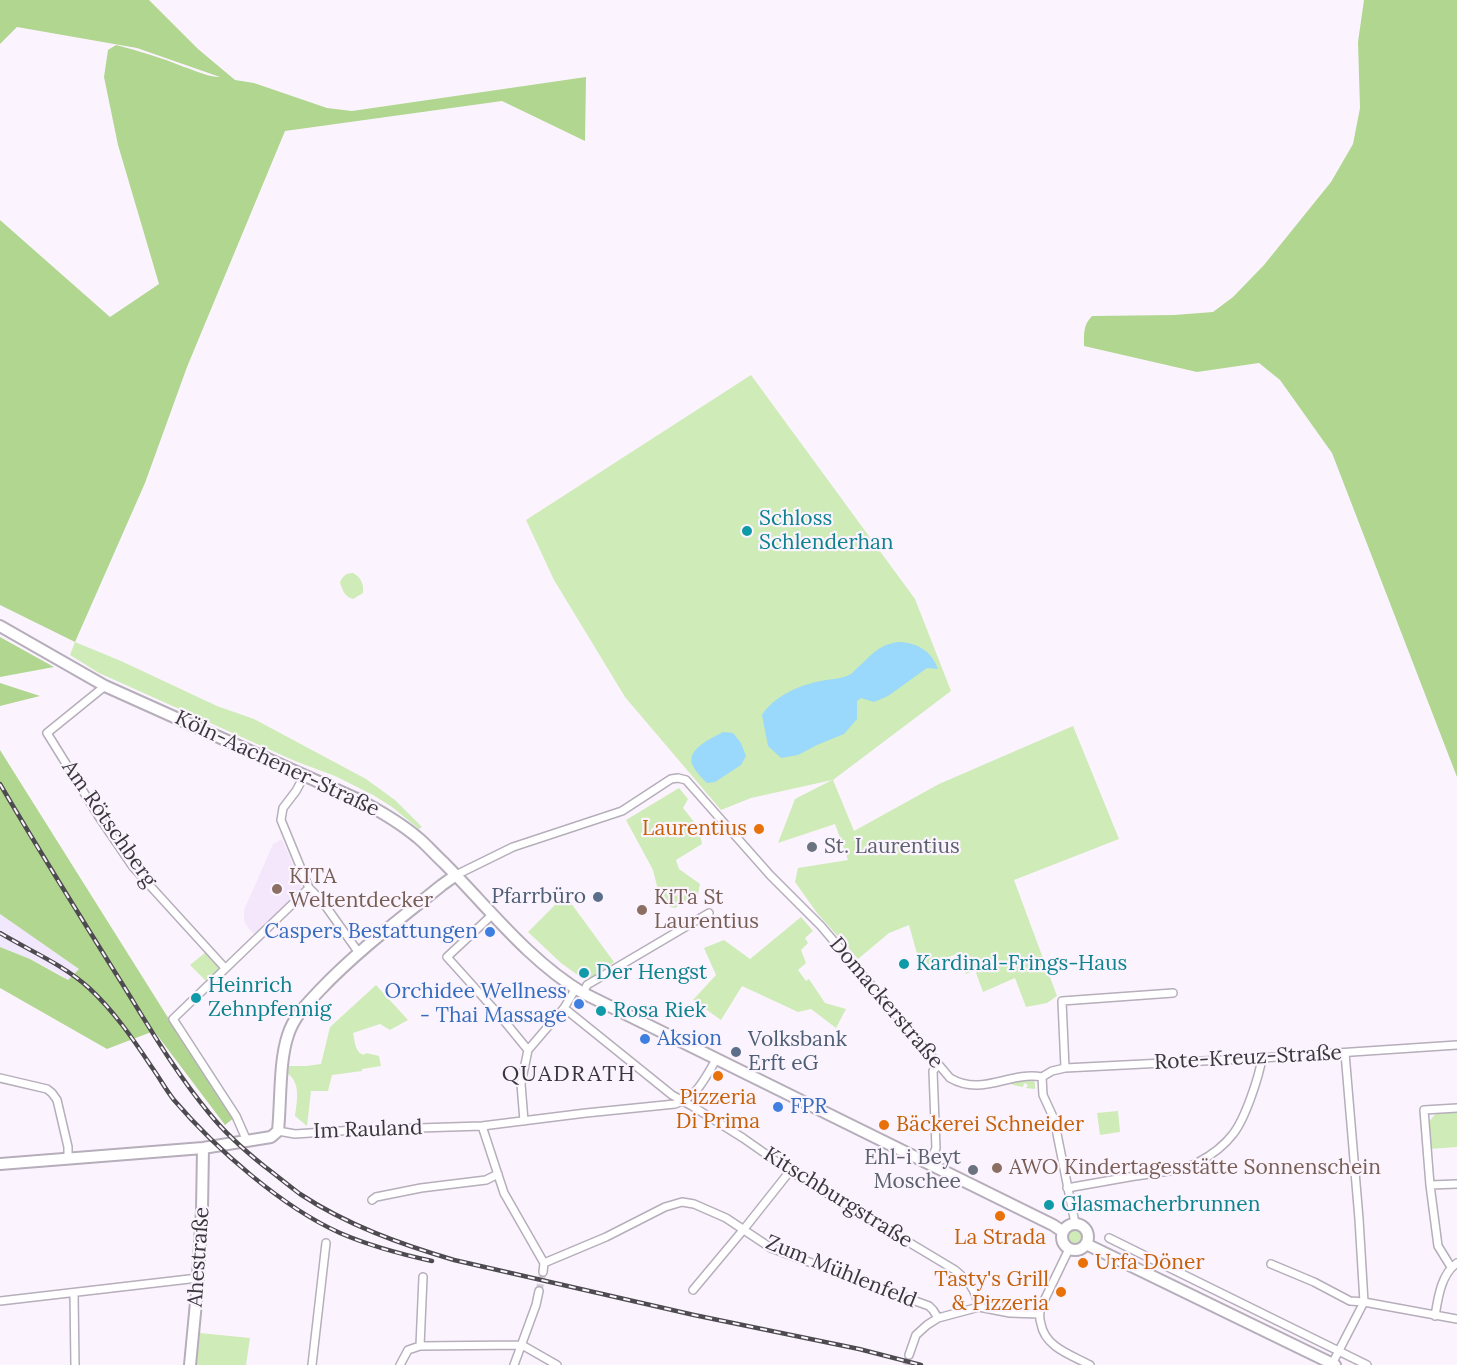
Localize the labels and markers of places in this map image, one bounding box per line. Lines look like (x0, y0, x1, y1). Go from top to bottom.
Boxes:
place label: Schloss Schlenderhan (759, 506, 894, 556)
marker: Schloss Schlenderhan (740, 524, 754, 538)
place label: Laurentius (642, 816, 747, 842)
marker: Laurentius (752, 822, 766, 836)
place label: St. Laurentius (824, 834, 960, 860)
marker: St. Laurentius (805, 840, 819, 854)
place label: KITA Weltentdecker (289, 864, 433, 914)
marker: KITA Weltentdecker (270, 882, 284, 896)
place label: Pfarrbüro (491, 884, 586, 910)
place label: KiTa St Laurentius (654, 885, 759, 935)
marker: Pfarrbüro (591, 890, 605, 904)
marker: KiTa St Laurentius (635, 903, 649, 917)
place label: Caspers Bestattungen (264, 919, 478, 945)
marker: Caspers Bestattungen (483, 925, 497, 939)
place label: Kardinal-Frings-Haus (916, 951, 1127, 977)
marker: Kardinal-Frings-Haus (897, 957, 911, 971)
place label: Der Hengst (596, 960, 707, 986)
marker: Der Hengst (577, 966, 591, 980)
place label: Heinrich Zehnpfennig (208, 973, 331, 1023)
place label: Orchidee Wellness - Thai Massage (385, 979, 567, 1029)
marker: Heinrich Zehnpfennig (189, 991, 203, 1005)
marker: Orchidee Wellness - Thai Massage (572, 997, 586, 1011)
place label: Rosa Riek (613, 998, 706, 1024)
marker: Rosa Riek (594, 1004, 608, 1018)
place label: Aksion (657, 1026, 722, 1052)
place label: Volksbank Erft eG (748, 1027, 847, 1077)
marker: Aksion (638, 1032, 652, 1046)
marker: Volksbank Erft eG (729, 1045, 743, 1059)
marker: Pizzeria Di Prima (711, 1069, 725, 1083)
place label: Pizzeria Di Prima (676, 1085, 760, 1135)
place label: FPR (790, 1094, 827, 1120)
marker: FPR (771, 1100, 785, 1114)
place label: Bäckerei Schneider (896, 1112, 1084, 1138)
marker: Bäckerei Schneider (877, 1118, 891, 1132)
place label: Ehl-i Beyt Moschee (864, 1145, 961, 1195)
place label: AWO Kindertagesstätte Sonnenschein (1009, 1155, 1381, 1181)
marker: AWO Kindertagesstätte Sonnenschein (990, 1161, 1004, 1175)
marker: Ehl-i Beyt Moschee (966, 1163, 980, 1177)
place label: Glasmacherbrunnen (1061, 1192, 1260, 1218)
marker: Glasmacherbrunnen (1042, 1198, 1056, 1212)
marker: La Strada (993, 1209, 1007, 1223)
place label: La Strada (954, 1225, 1046, 1251)
place label: Urfa Döner (1095, 1250, 1204, 1276)
marker: Urfa Döner (1076, 1256, 1090, 1270)
place label: Tasty's Grill & Pizzeria (934, 1267, 1049, 1317)
marker: Tasty's Grill & Pizzeria (1054, 1285, 1068, 1299)

